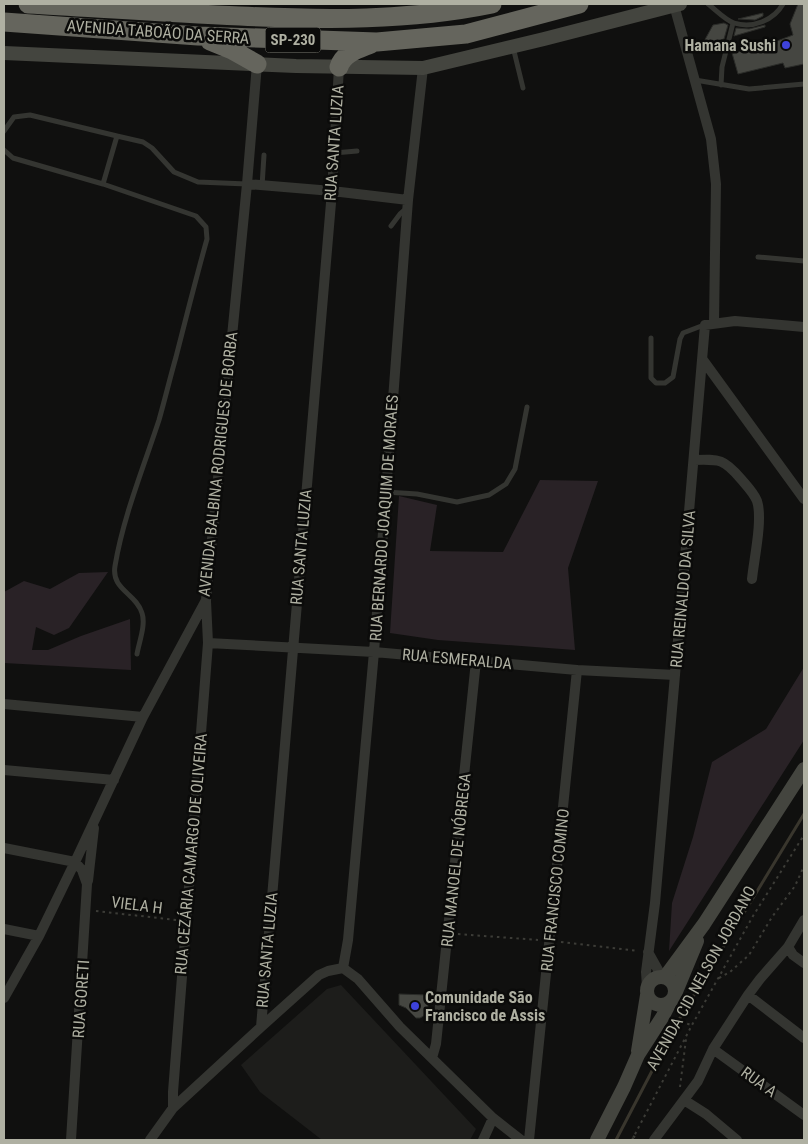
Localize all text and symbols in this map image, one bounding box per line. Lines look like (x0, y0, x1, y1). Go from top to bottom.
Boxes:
street label: AVENIDA TABOÃO DA SERRA (66, 15, 250, 48)
road number: SP-230 (266, 28, 320, 52)
place label: Hamana Sushi (684, 36, 776, 55)
marker: Hamana Sushi (780, 39, 792, 51)
street label: RUA SANTA LUZIA (320, 85, 348, 201)
street label: AVENIDA BALBINA RODRIGUES DE BORBA (195, 331, 241, 597)
street label: RUA BERNARDO JOAQUIM DE MORAES (366, 394, 402, 642)
street label: RUA SANTA LUZIA (286, 488, 316, 606)
street label: RUA REINALDO DA SILVA (667, 509, 699, 669)
street label: RUA ESMERALDA (401, 645, 513, 673)
street label: RUA CEZÁRIA CAMARGO DE OLIVEIRA (171, 733, 211, 975)
street label: RUA MANOEL DE NÓBREGA (436, 772, 475, 948)
street label: RUA FRANCISCO COMINO (537, 808, 573, 972)
street label: AVENIDA CID NELSON JORDANO (642, 883, 760, 1073)
street label: RUA SANTA LUZIA (252, 891, 282, 1009)
street label: VIELA H (110, 892, 164, 918)
street label: RUA GORETI (69, 959, 93, 1039)
place label: Comunidade São Francisco de Assis (425, 988, 545, 1025)
marker: Comunidade São Francisco de Assis (409, 1000, 421, 1012)
street label: RUA A (737, 1063, 781, 1101)

